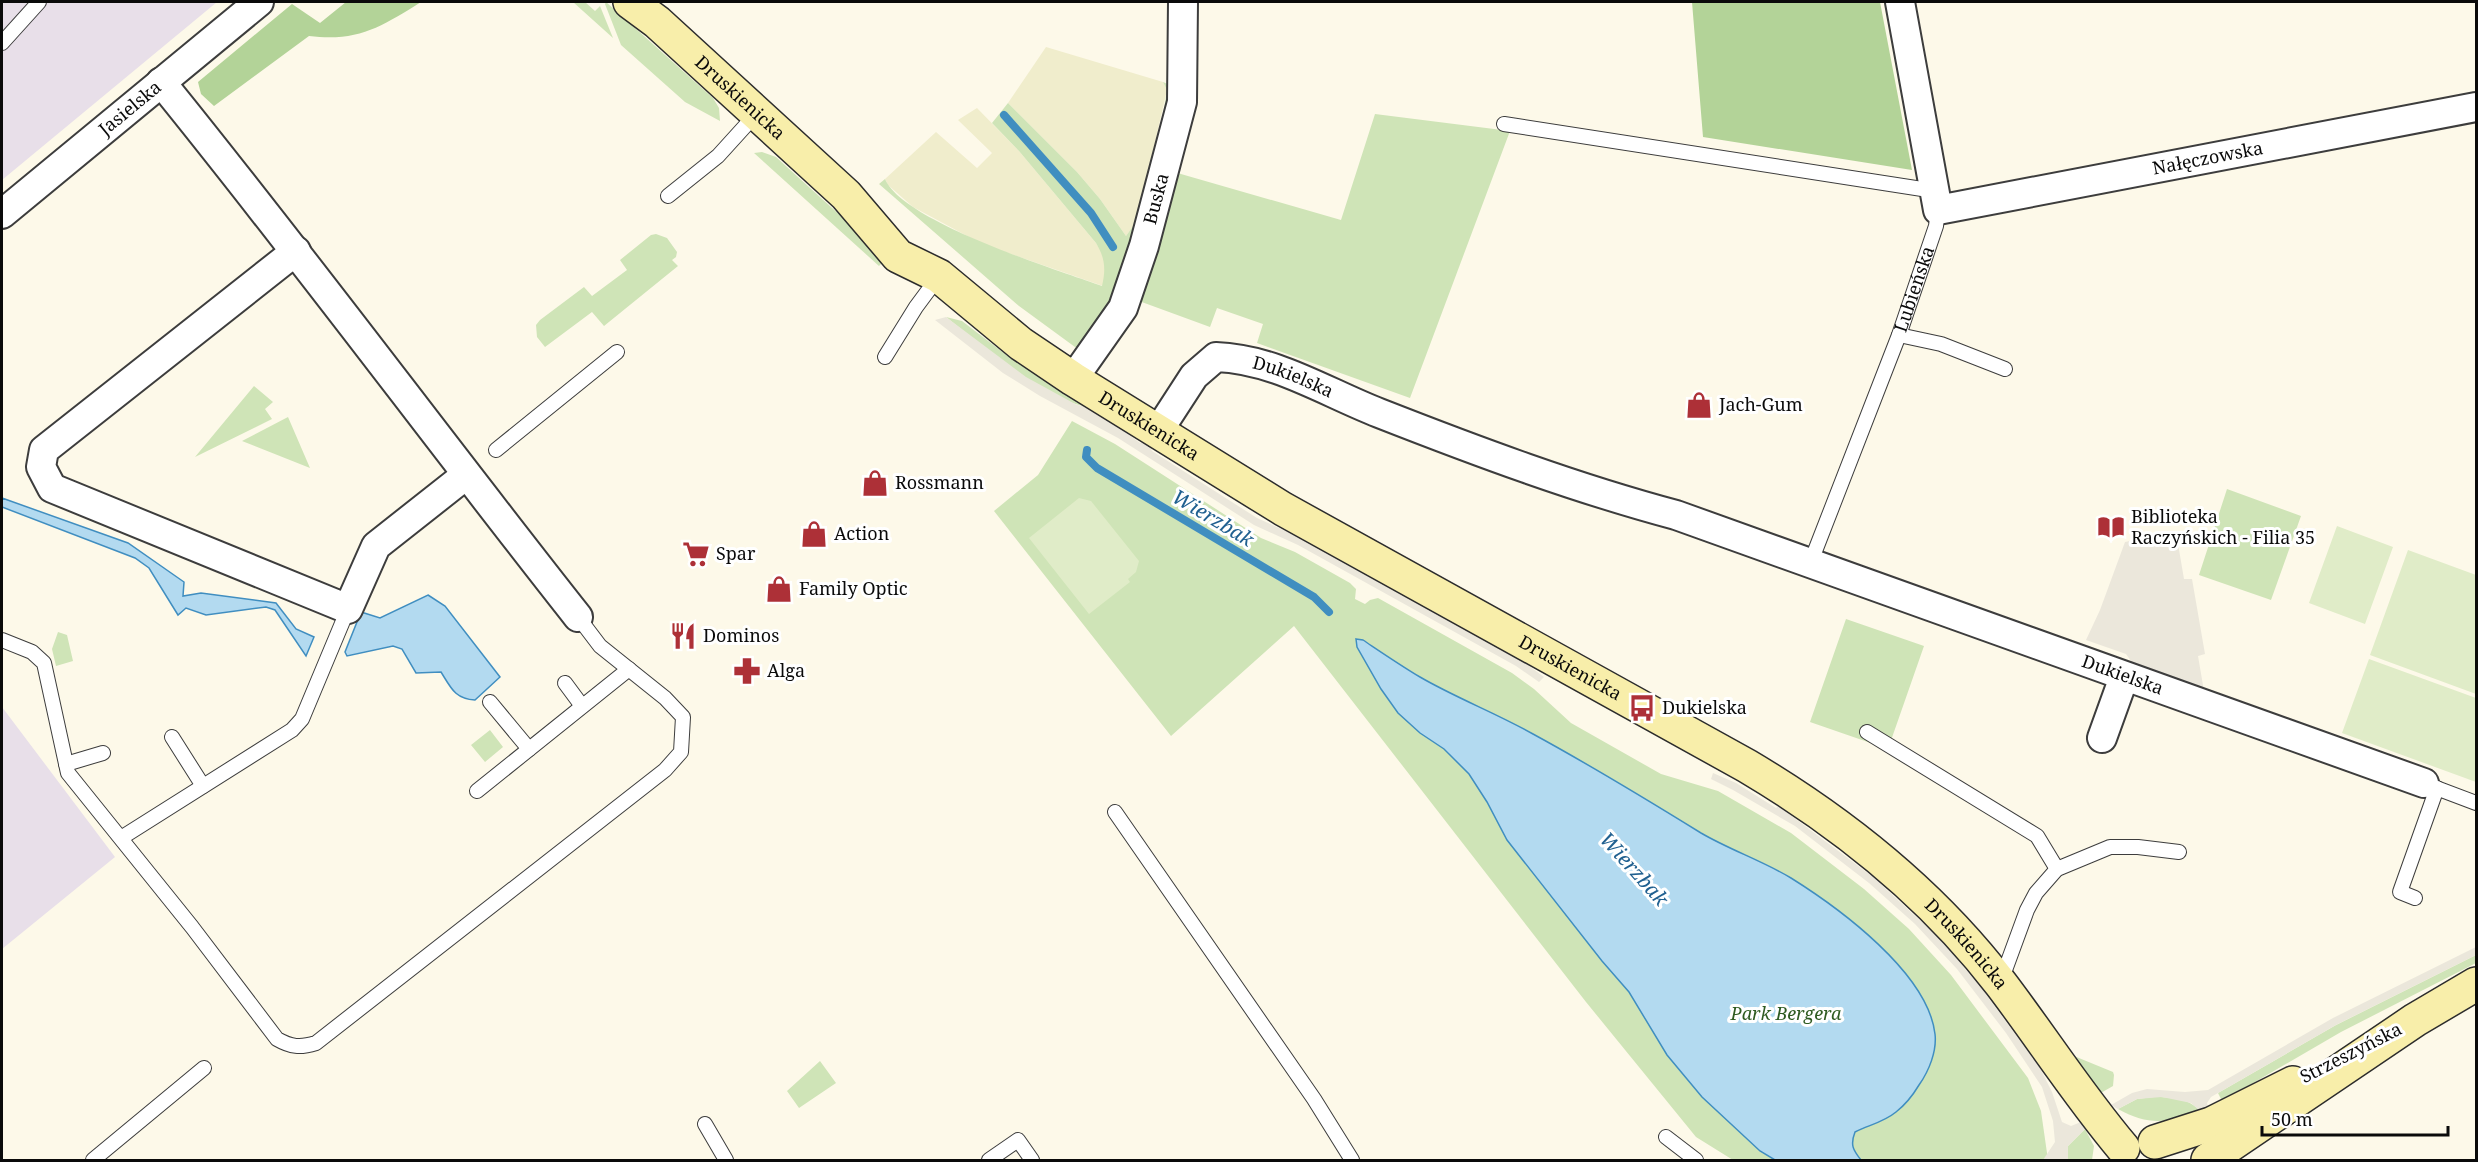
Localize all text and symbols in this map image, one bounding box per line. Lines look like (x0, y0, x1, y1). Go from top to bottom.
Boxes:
street label: Druskienicka (690, 50, 791, 144)
street label: Jasielska (92, 75, 166, 141)
street label: Nałęczowska (2150, 135, 2265, 180)
street label: Buska (1137, 170, 1174, 227)
street label: Lubieńska (1888, 243, 1939, 335)
street label: Dukielska (1250, 350, 1338, 403)
street label: Druskienicka (1095, 385, 1204, 465)
shop icon: Jach-Gum (1684, 390, 1714, 420)
place label: Jach-Gum (1718, 392, 1803, 416)
shop icon: Rossmann (860, 468, 890, 498)
place label: Rossmann (895, 470, 984, 494)
water label: Wierzbak (1167, 483, 1260, 553)
place label: Biblioteka Raczyńskich - Filia 35 (2131, 504, 2315, 549)
library icon: Biblioteka Raczyńskich - Filia 35 (2096, 512, 2126, 542)
shop icon: Action (799, 519, 829, 549)
place label: Action (834, 521, 890, 545)
supermarket icon: Spar (681, 539, 711, 569)
place label: Spar (716, 541, 756, 565)
shop icon: Family Optic (764, 574, 794, 604)
place label: Family Optic (799, 576, 908, 600)
restaurant icon: Dominos (668, 621, 698, 651)
place label: Dominos (703, 623, 779, 647)
street label: Druskienicka (1515, 629, 1626, 705)
street label: Dukielska (2079, 648, 2167, 700)
pharmacy icon: Alga (732, 656, 762, 686)
place label: Alga (767, 658, 805, 682)
bus stop icon: Dukielska (1627, 693, 1657, 723)
place label: Dukielska (1662, 695, 1747, 719)
water label: Wierzbak (1594, 826, 1675, 912)
street label: Druskienicka (1920, 893, 2014, 994)
park label: Park Bergera (1729, 1001, 1842, 1025)
street label: Strzeszyńska (2296, 1016, 2406, 1088)
scale bar (2262, 1099, 2448, 1137)
text: 50 m (2271, 1107, 2313, 1131)

